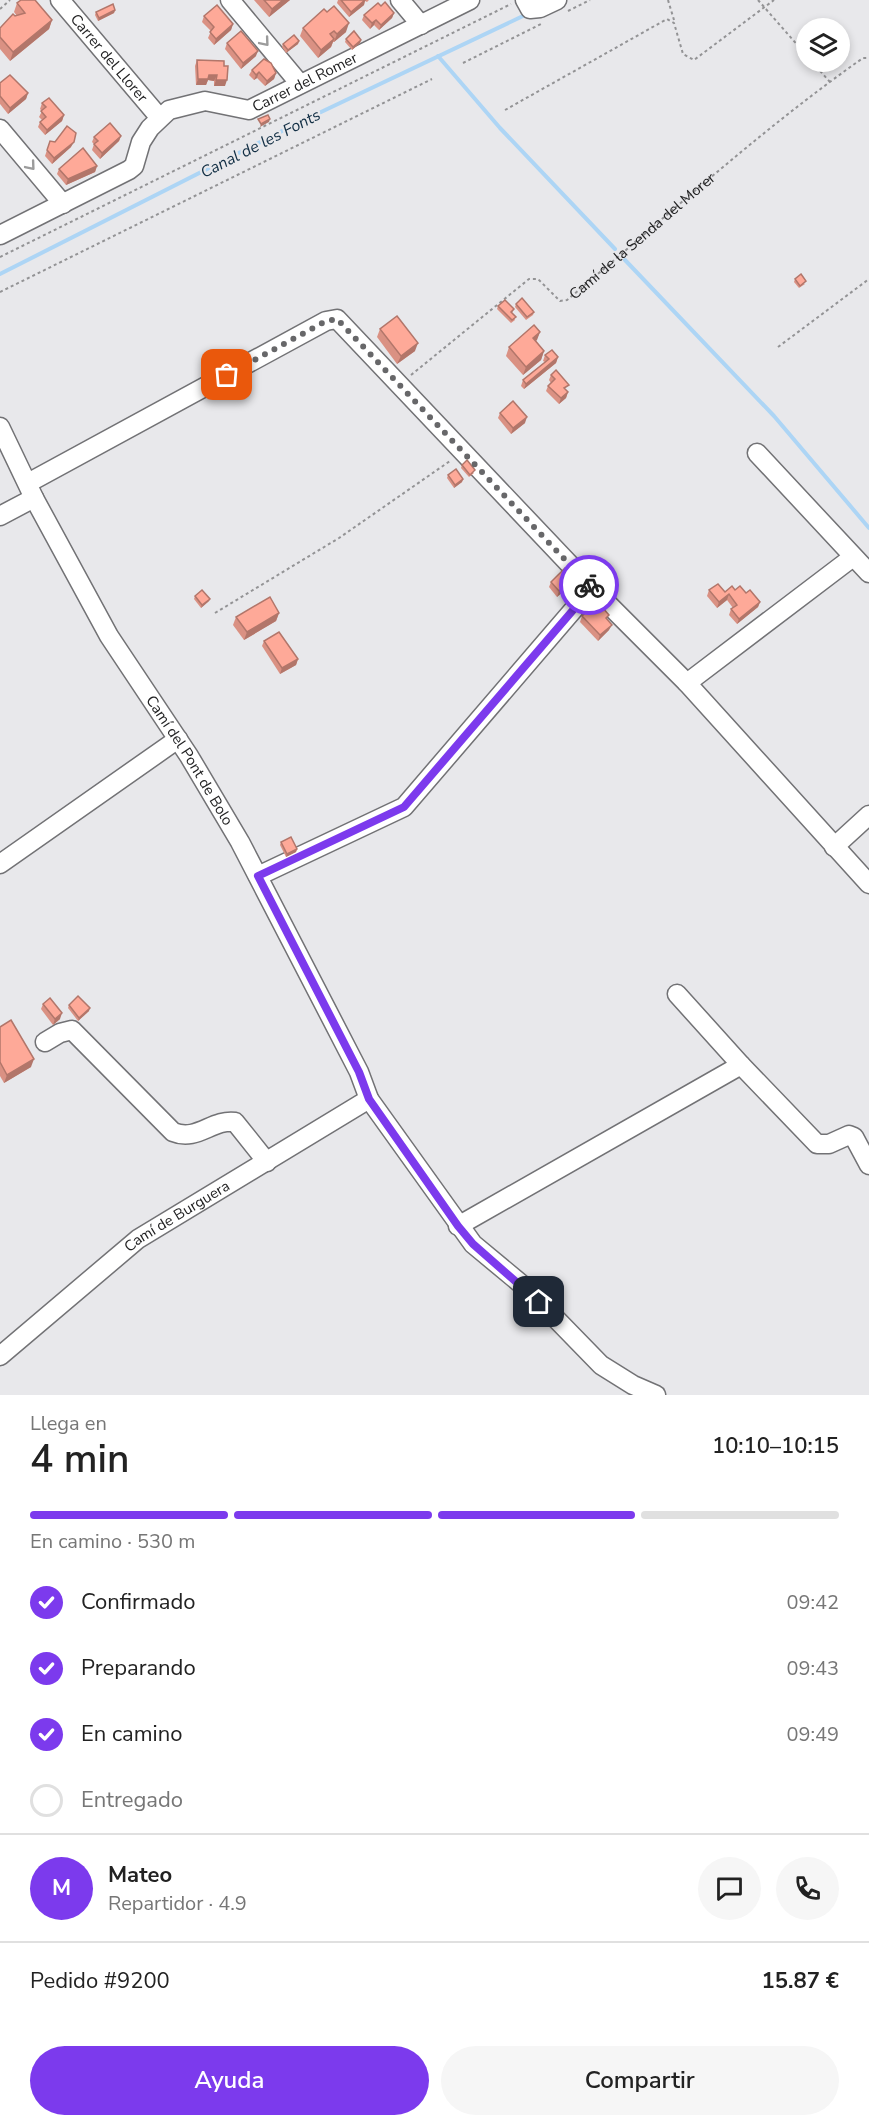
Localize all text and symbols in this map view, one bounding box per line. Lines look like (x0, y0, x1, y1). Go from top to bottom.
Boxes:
street label: Carrer del Llorer (66, 9, 153, 107)
map controls (796, 18, 850, 72)
button: layers (796, 18, 850, 72)
one-way arrow (258, 35, 269, 46)
street label: Carrer del Romer (249, 47, 361, 117)
water label: Canal de les Fonts (197, 104, 325, 184)
one-way arrow (24, 159, 35, 170)
street label: Camí de la Senda del Morer (565, 168, 720, 304)
pin (201, 349, 252, 400)
icon: bag (210, 358, 243, 391)
courier (559, 555, 619, 615)
icon: bike (573, 569, 606, 602)
street label: Camí del Pont de Bolo (141, 691, 238, 829)
street label: Camí de Burguera (120, 1176, 233, 1257)
pin (513, 1276, 564, 1327)
icon: home (522, 1285, 555, 1318)
text: Llega en (30, 1410, 107, 1437)
text: 10:10–10:15 (712, 1431, 839, 1461)
text: 4 min (30, 1433, 129, 1486)
text: En camino · 530 m (30, 1528, 195, 1555)
icon: check (30, 1586, 63, 1619)
text: Confirmado (81, 1587, 196, 1617)
text: 09:42 (786, 1589, 839, 1616)
icon: check (30, 1652, 63, 1685)
text: Preparando (81, 1653, 196, 1683)
text: 09:43 (786, 1655, 839, 1682)
icon: check (30, 1718, 63, 1751)
text: En camino (81, 1719, 182, 1749)
text: 09:49 (786, 1721, 839, 1748)
text: Entregado (81, 1785, 183, 1815)
button: chat (698, 1857, 761, 1920)
button: phone (776, 1857, 839, 1920)
text: Mateo (108, 1860, 172, 1890)
text: M (52, 1873, 71, 1903)
text: Repartidor · 4.9 (108, 1890, 247, 1917)
text: Pedido #9200 (30, 1966, 170, 1996)
text: 15.87 € (762, 1966, 839, 1996)
button: Ayuda (30, 2046, 429, 2115)
button: Compartir (441, 2046, 839, 2115)

